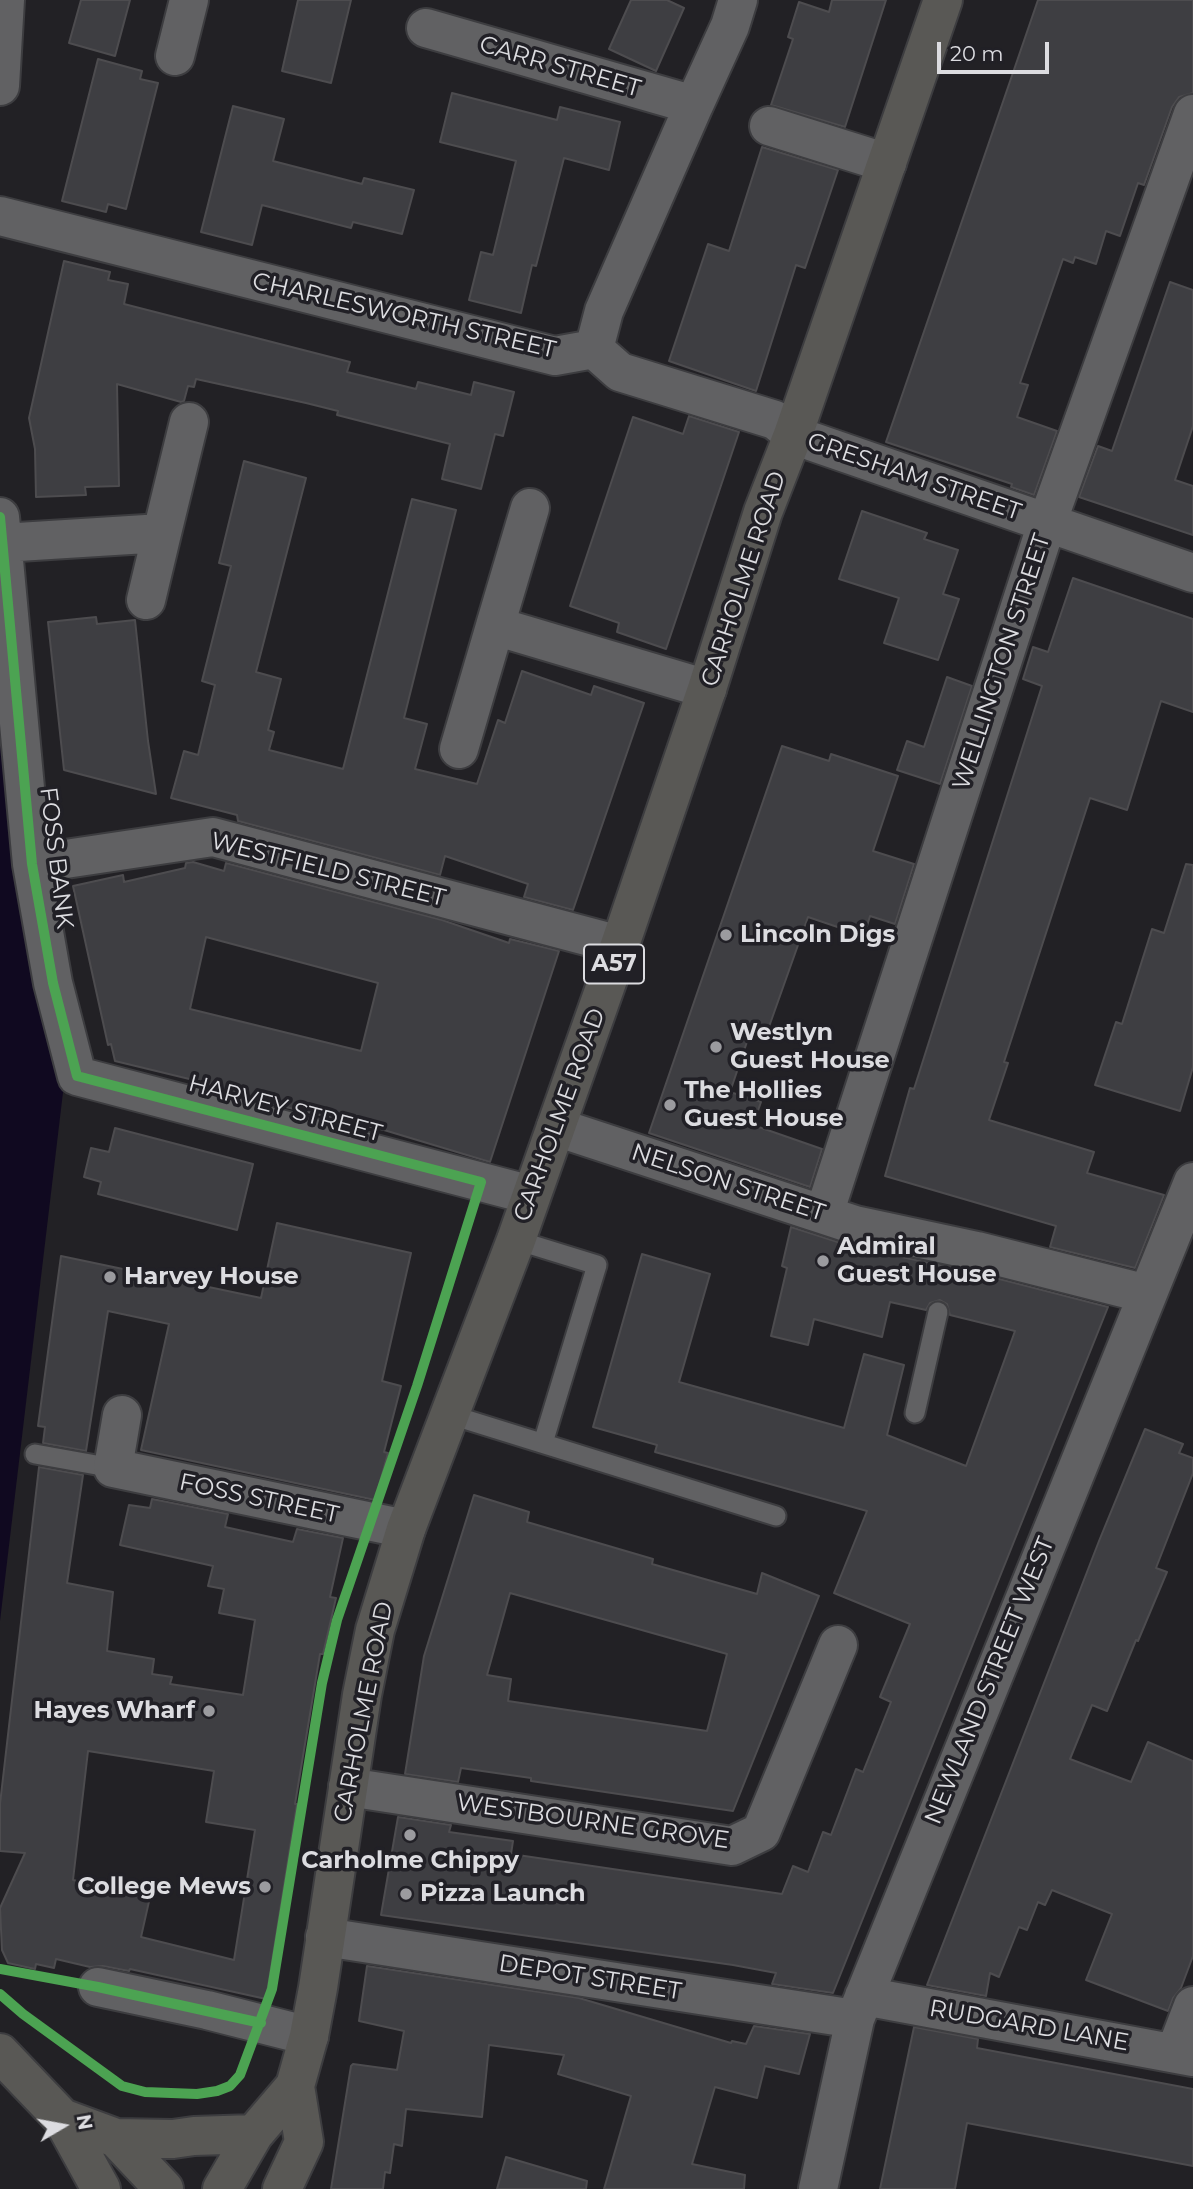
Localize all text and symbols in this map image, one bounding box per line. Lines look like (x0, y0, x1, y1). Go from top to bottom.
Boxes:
scale bar (941, 28, 1053, 72)
street label: CARR STREET (476, 30, 644, 104)
text: 20 m (950, 41, 1004, 66)
street label: CHARLESWORTH STREET (249, 267, 559, 365)
street label: GRESHAM STREET (803, 427, 1025, 527)
street label: CARHOLME ROAD (696, 468, 792, 690)
street label: WELLINGTON STREET (947, 531, 1057, 793)
street label: FOSS BANK (33, 785, 79, 931)
street label: WESTFIELD STREET (208, 827, 448, 913)
place label: Lincoln Digs (740, 921, 895, 949)
marker: Lincoln Digs (718, 927, 734, 943)
road number: A57 (584, 945, 644, 984)
street label: CARHOLME ROAD (508, 1005, 612, 1225)
place label: Westlyn Guest House (730, 1019, 890, 1075)
marker: Westlyn Guest House (708, 1039, 724, 1055)
street label: HARVEY STREET (185, 1069, 385, 1149)
place label: The Hollies Guest House (684, 1077, 844, 1133)
marker: The Hollies Guest House (662, 1097, 678, 1113)
street label: NELSON STREET (628, 1138, 828, 1228)
place label: Admiral Guest House (837, 1233, 997, 1289)
marker: Admiral Guest House (815, 1253, 831, 1269)
place label: Harvey House (124, 1263, 299, 1291)
marker: Harvey House (102, 1269, 118, 1285)
street label: FOSS STREET (177, 1468, 341, 1530)
street label: NEWLAND STREET WEST (919, 1533, 1061, 1829)
street label: CARHOLME ROAD (328, 1599, 400, 1825)
place label: Hayes Wharf (34, 1697, 195, 1725)
marker: Hayes Wharf (201, 1703, 217, 1719)
street label: WESTBOURNE GROVE (455, 1789, 731, 1855)
marker: Carholme Chippy (402, 1827, 418, 1843)
place label: Carholme Chippy (301, 1847, 519, 1875)
place label: College Mews (77, 1873, 251, 1901)
marker: College Mews (257, 1879, 273, 1895)
place label: Pizza Launch (420, 1880, 586, 1908)
marker: Pizza Launch (398, 1886, 414, 1902)
street label: DEPOT STREET (497, 1949, 683, 2007)
street label: RUDGARD LANE (927, 1994, 1131, 2058)
north arrow (28, 2091, 98, 2161)
text: N (72, 2113, 97, 2132)

